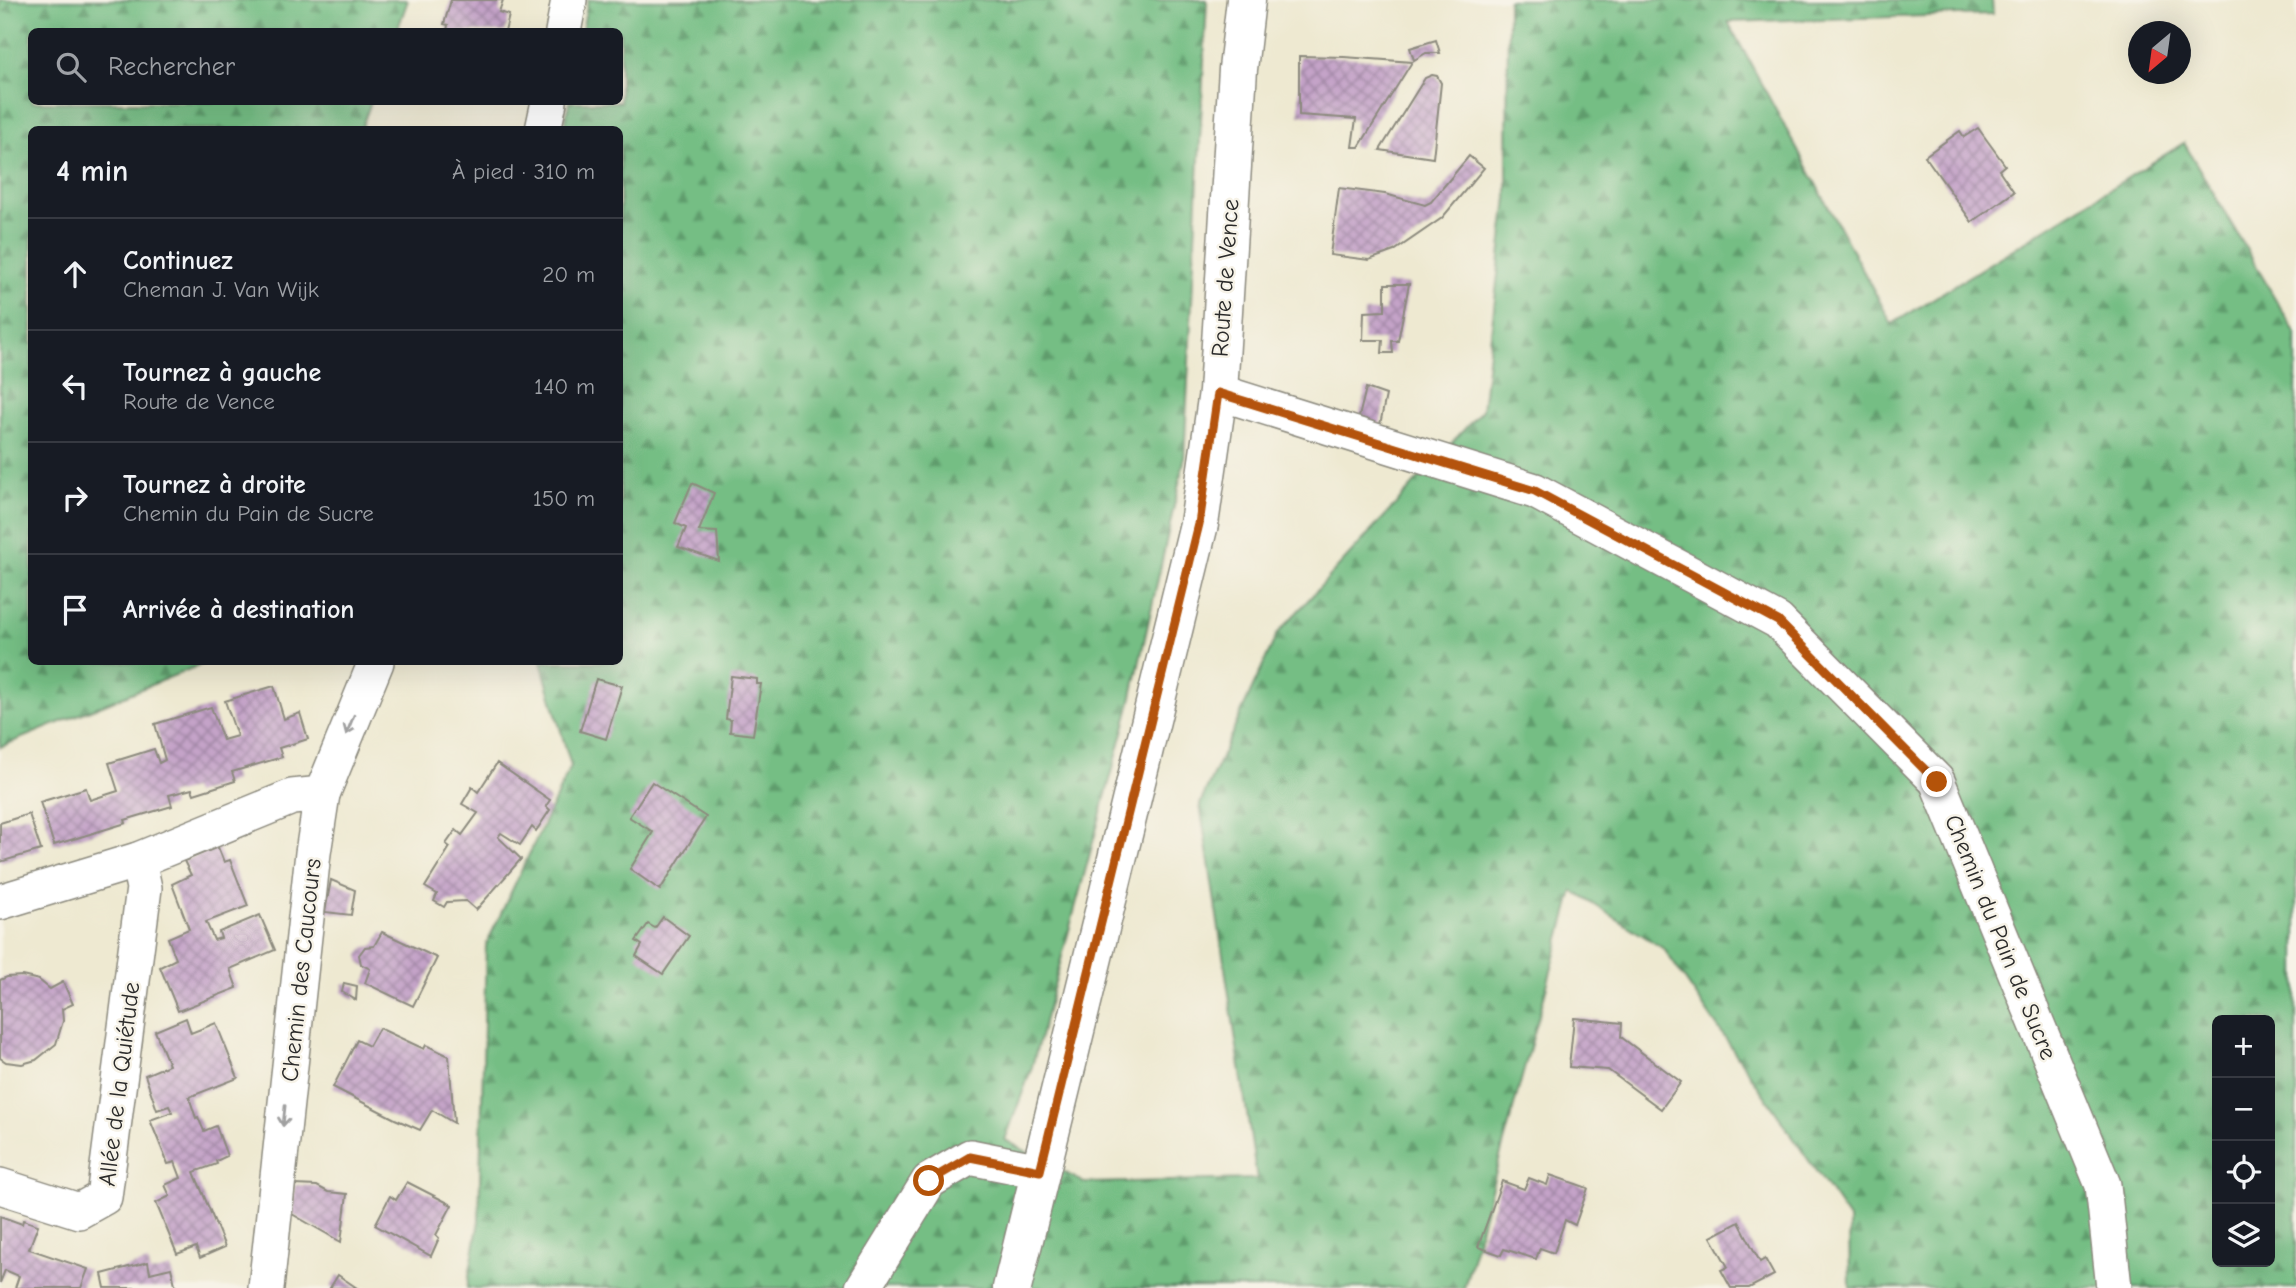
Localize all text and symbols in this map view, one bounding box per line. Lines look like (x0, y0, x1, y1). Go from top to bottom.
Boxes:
north arrow (2128, 21, 2191, 84)
search box (28, 28, 623, 105)
icon: search (52, 48, 90, 86)
text: Rechercher (108, 52, 235, 82)
text: 4 min (56, 154, 128, 189)
text: À pied · 310 m (452, 158, 595, 185)
street label: Route de Vence (1206, 198, 1244, 358)
text: Continuez (123, 246, 233, 276)
icon: ahead (56, 255, 94, 293)
text: 20 m (542, 261, 595, 288)
text: Cheman J. Van Wijk (123, 276, 319, 303)
text: Tournez à gauche (123, 358, 321, 388)
icon: left (56, 367, 94, 405)
text: 140 m (534, 373, 595, 400)
text: Route de Vence (123, 388, 275, 415)
text: Tournez à droite (123, 470, 306, 500)
icon: right (56, 479, 94, 517)
text: 150 m (533, 485, 595, 512)
text: Chemin du Pain de Sucre (123, 500, 374, 527)
icon: arrive (56, 591, 94, 629)
text: Arrivée à destination (123, 595, 354, 625)
one-way arrow (343, 713, 356, 735)
route end (1921, 766, 1952, 797)
street label: Chemin du Pain de Sucre (1939, 810, 2063, 1064)
street label: Chemin des Caucours (275, 857, 327, 1083)
street label: Allée de la Quiétude (93, 980, 145, 1188)
map controls (2212, 1015, 2275, 1267)
button: + (2212, 1015, 2275, 1078)
button: − (2212, 1078, 2275, 1141)
one-way arrow (278, 1104, 291, 1127)
button: locate (2212, 1141, 2275, 1204)
route start (913, 1165, 944, 1196)
button: layers (2212, 1204, 2275, 1267)

